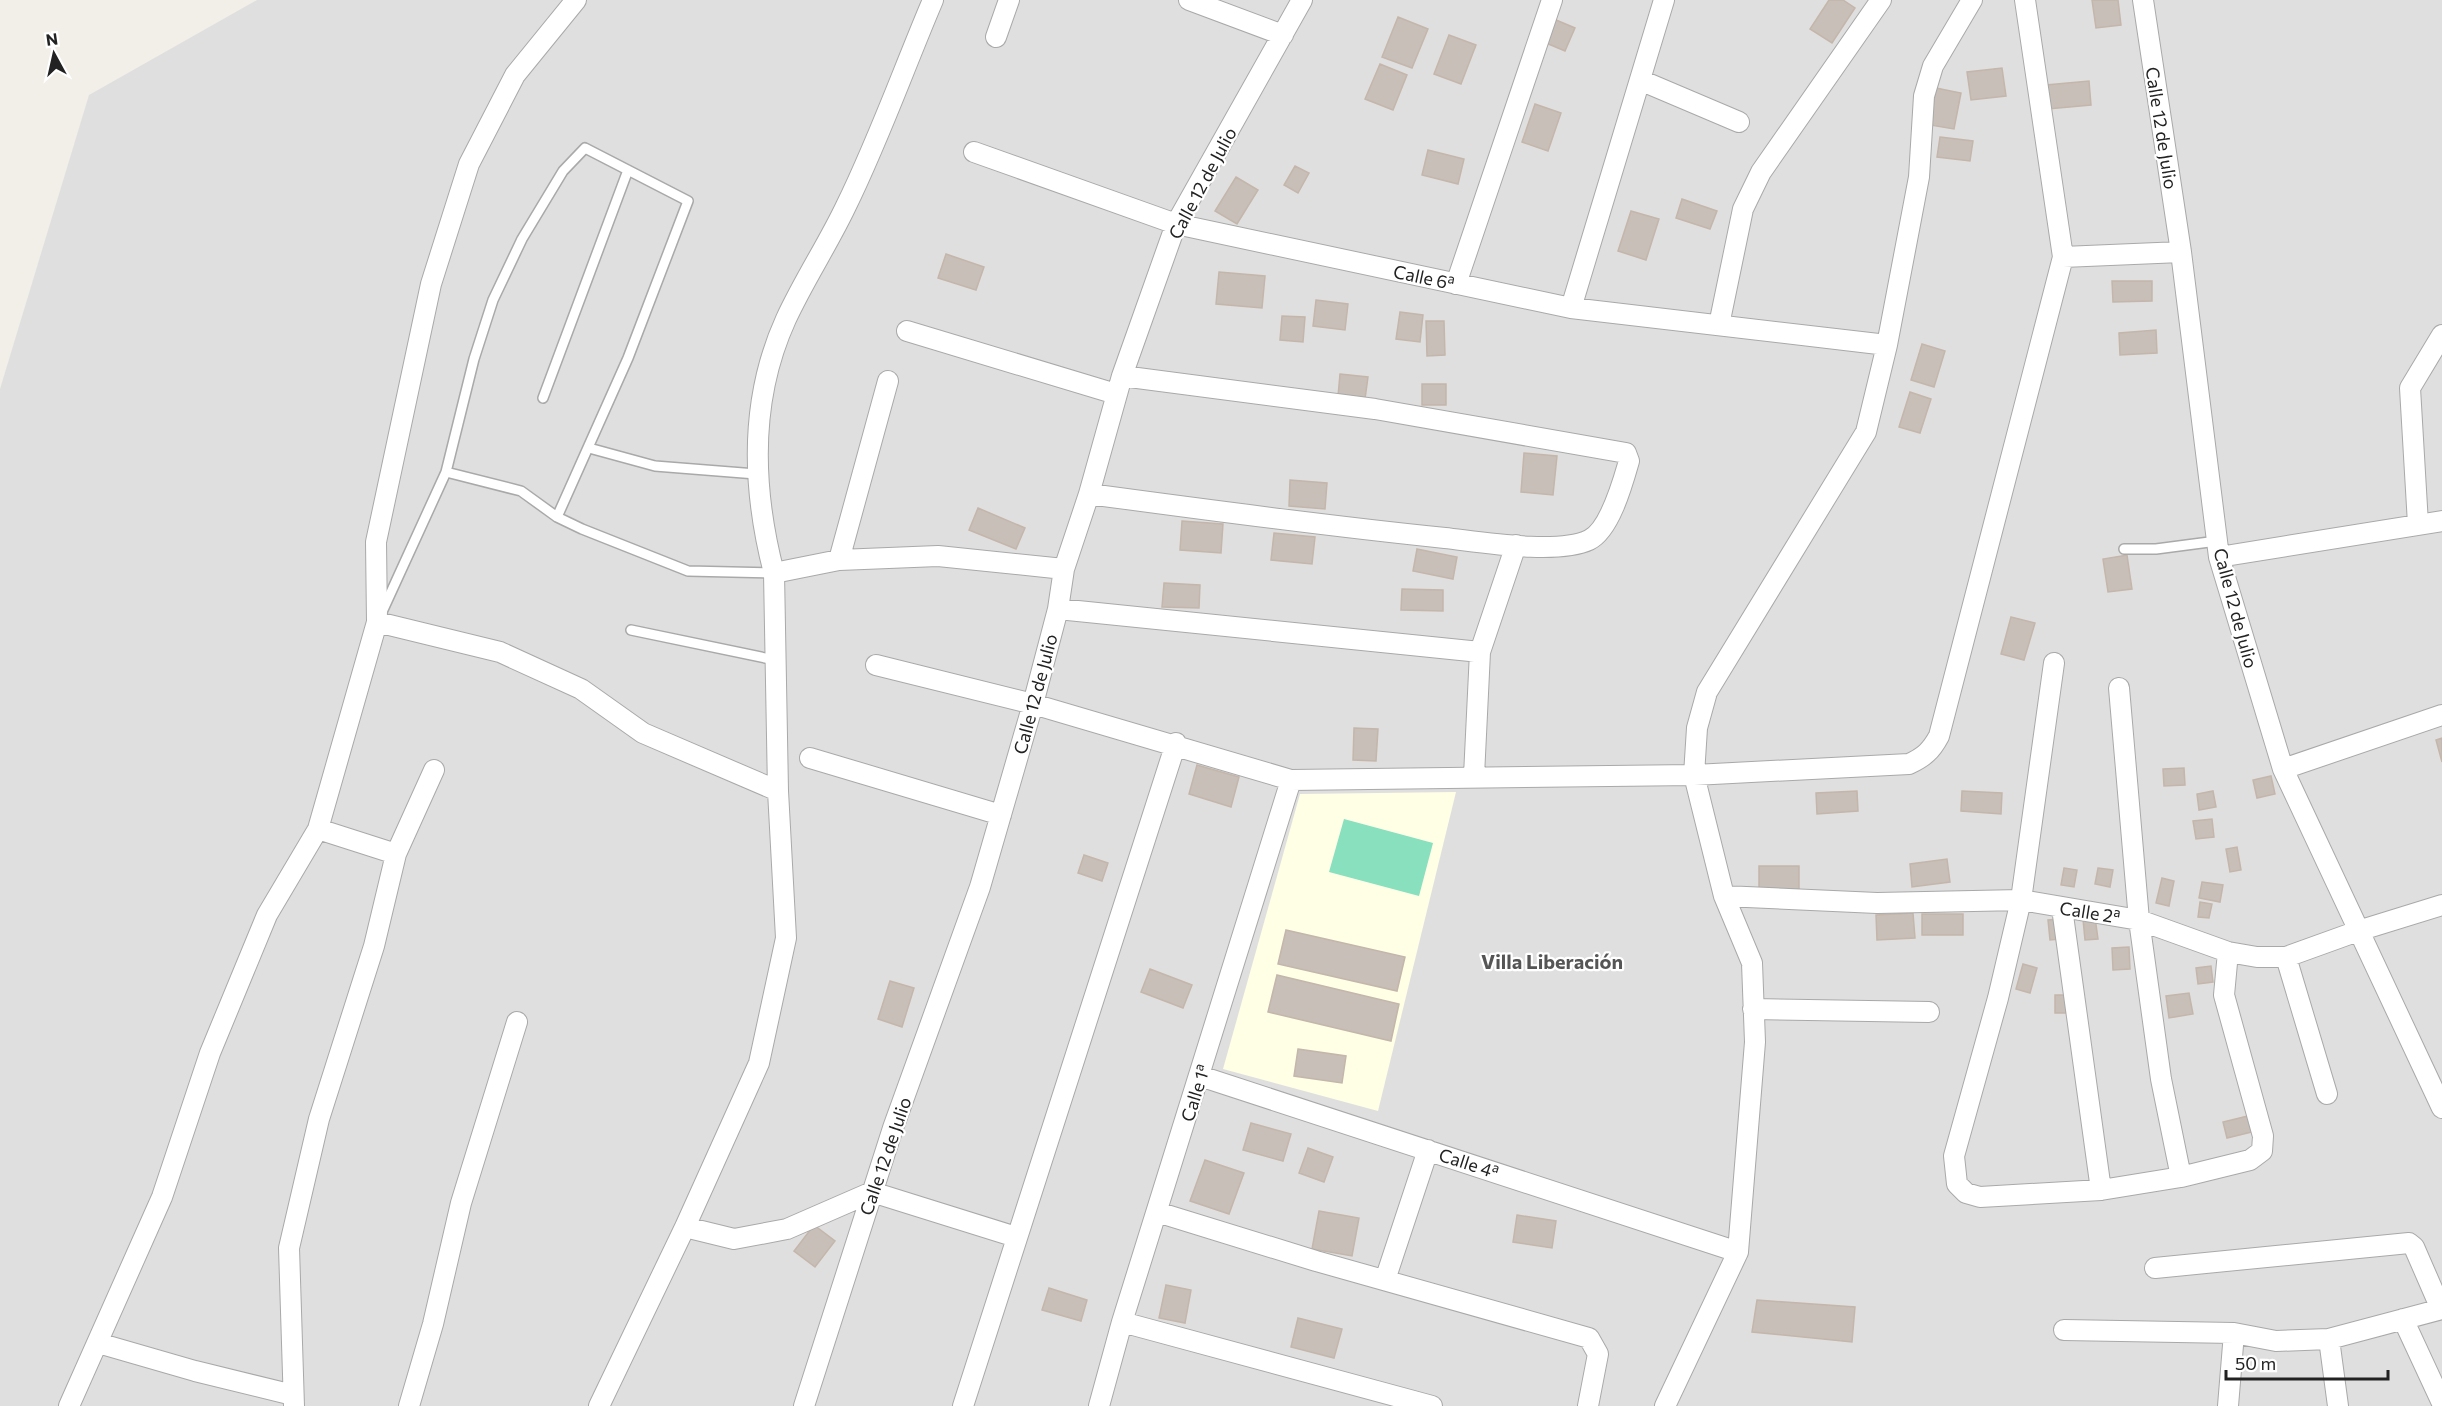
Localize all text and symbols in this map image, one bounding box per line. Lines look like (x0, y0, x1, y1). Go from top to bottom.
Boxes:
north arrow (24, 24, 84, 84)
text: N (45, 28, 59, 49)
street label: Calle 12 de Julio (2141, 65, 2183, 191)
street label: Calle 12 de Julio (1163, 123, 1241, 243)
street label: Calle 6ª (1392, 260, 1456, 294)
street label: Calle 12 de Julio (2209, 545, 2263, 671)
street label: Calle 12 de Julio (1008, 631, 1062, 757)
street label: Calle 2ª (2058, 896, 2122, 928)
district label: Villa Liberación (1481, 949, 1623, 973)
street label: Calle 1ª (1176, 1062, 1214, 1124)
street label: Calle 12 de Julio (854, 1094, 916, 1218)
street label: Calle 4ª (1436, 1143, 1502, 1183)
scale bar (2226, 1343, 2388, 1381)
text: 50 m (2235, 1352, 2276, 1374)

